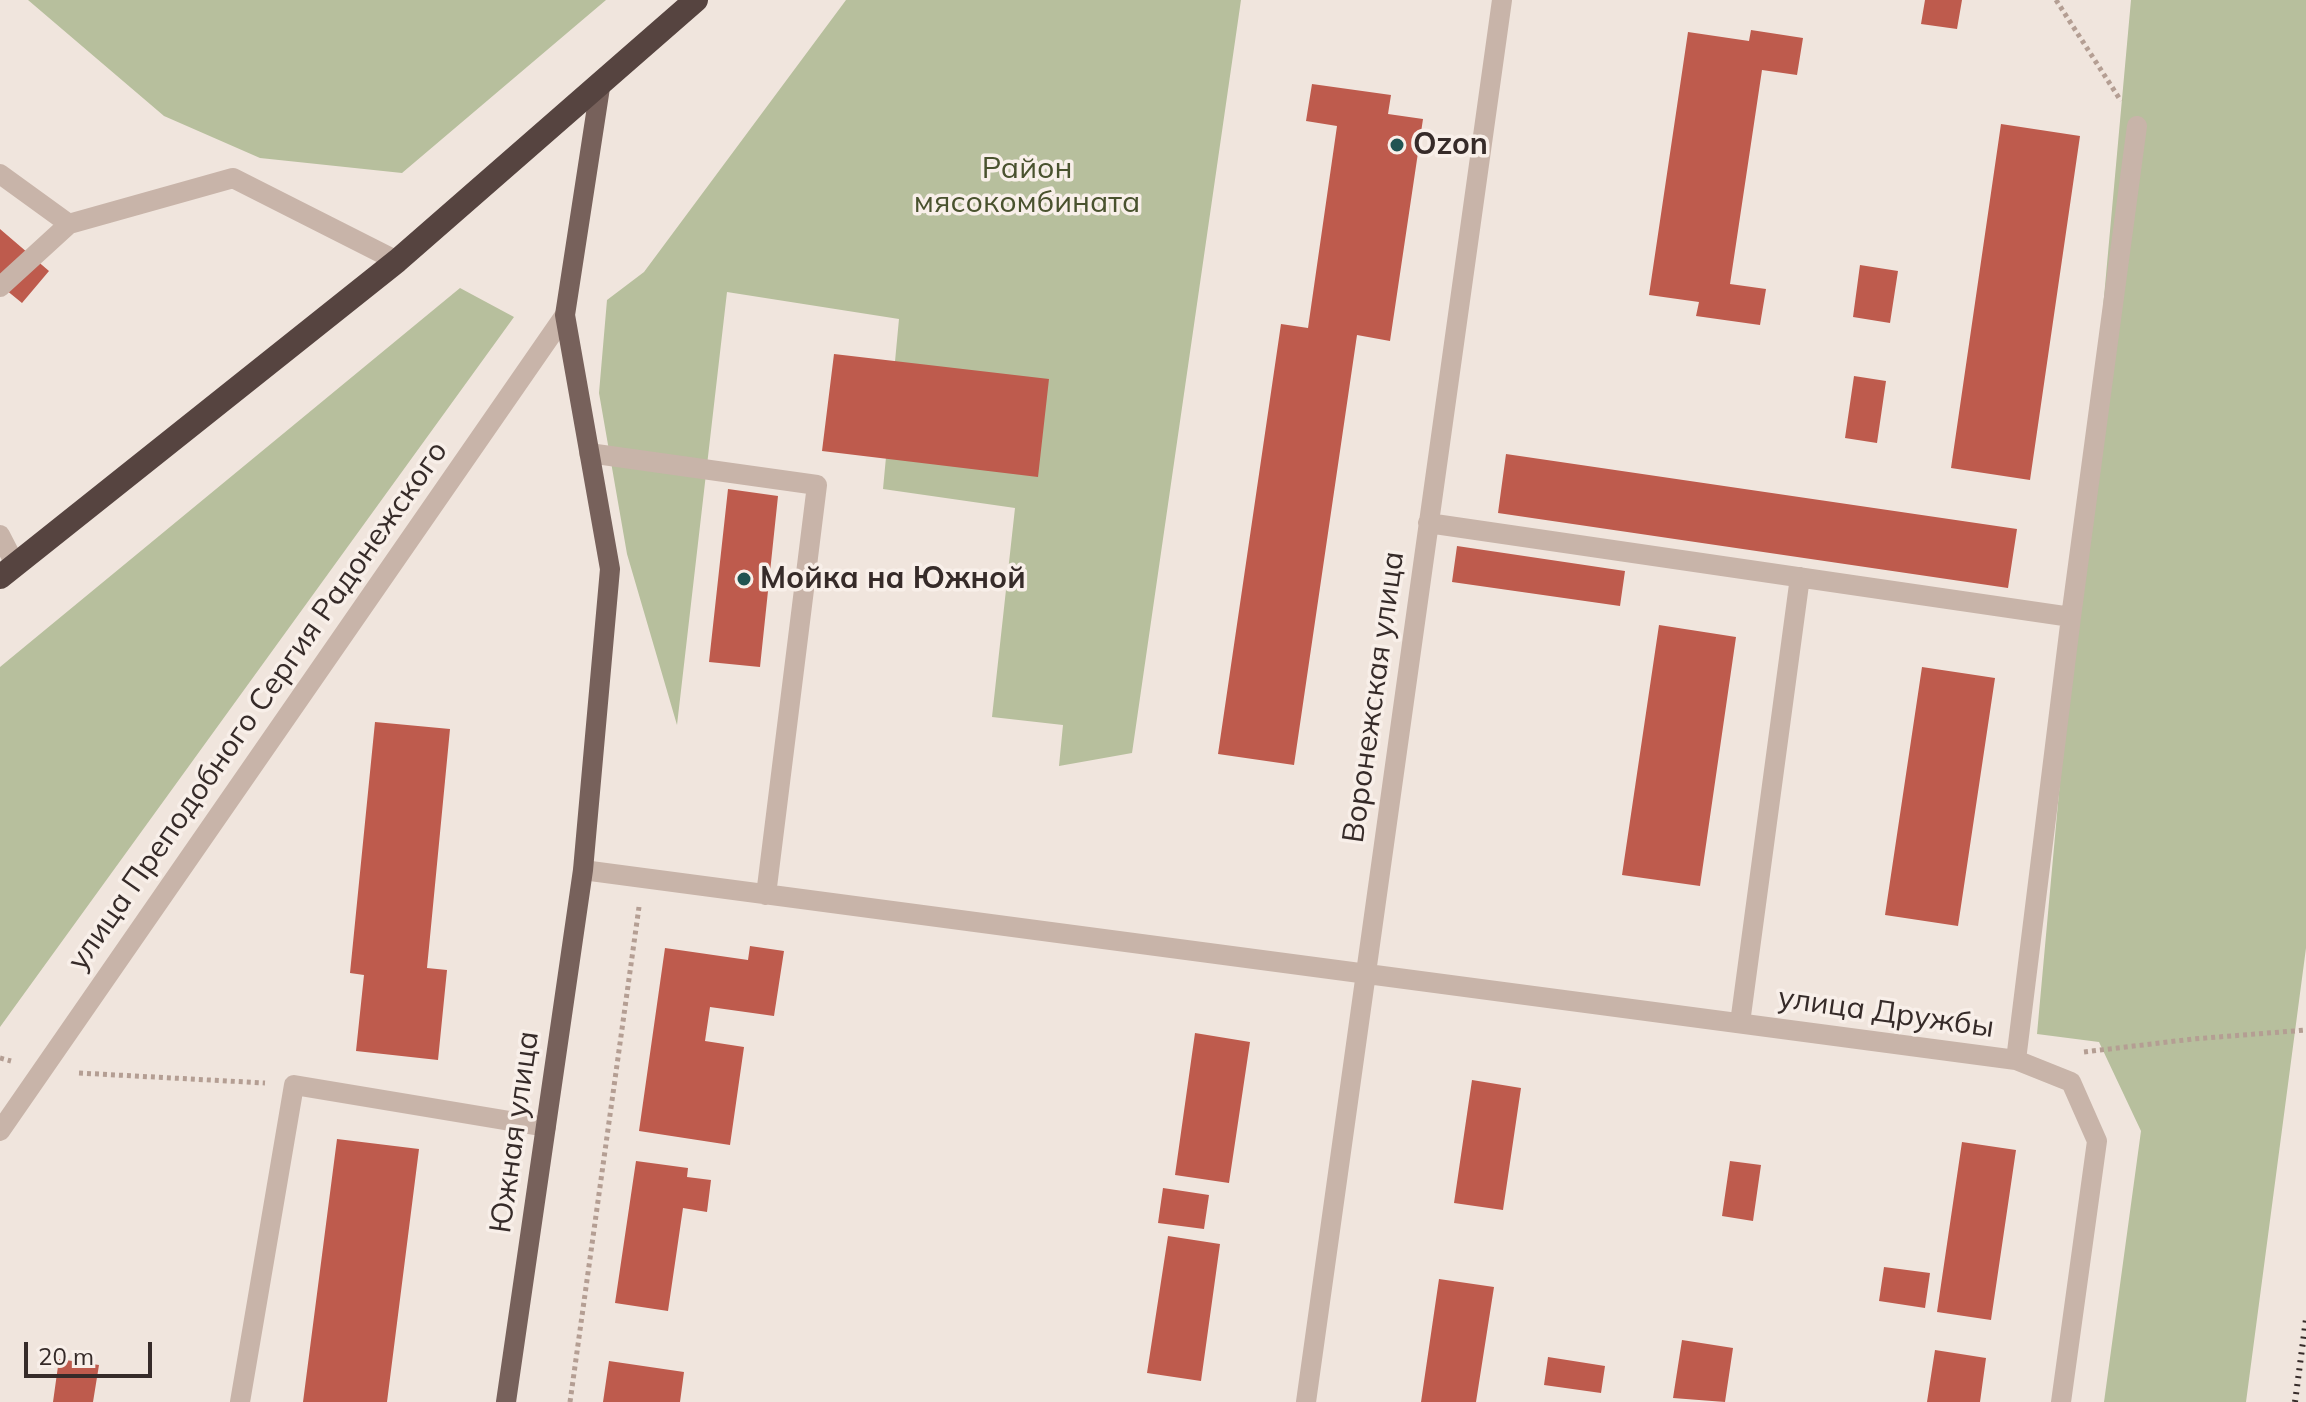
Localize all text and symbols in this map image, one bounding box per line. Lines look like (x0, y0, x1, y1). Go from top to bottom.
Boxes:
place label: Ozon (1413, 127, 1488, 163)
marker: Ozon (1388, 136, 1406, 154)
park label: Район мясокомбината (914, 151, 1140, 222)
street label: улица Преподобного Сергия Радонежского (60, 435, 456, 977)
street label: Воронежская улица (1336, 549, 1412, 845)
place label: Мойка на Южной (760, 561, 1026, 597)
marker: Мойка на Южной (735, 570, 753, 588)
street label: улица Дружбы (1776, 980, 1996, 1046)
street label: Южная улица (483, 1029, 547, 1235)
scale bar (28, 1326, 156, 1376)
text: 20 m (38, 1341, 94, 1371)

